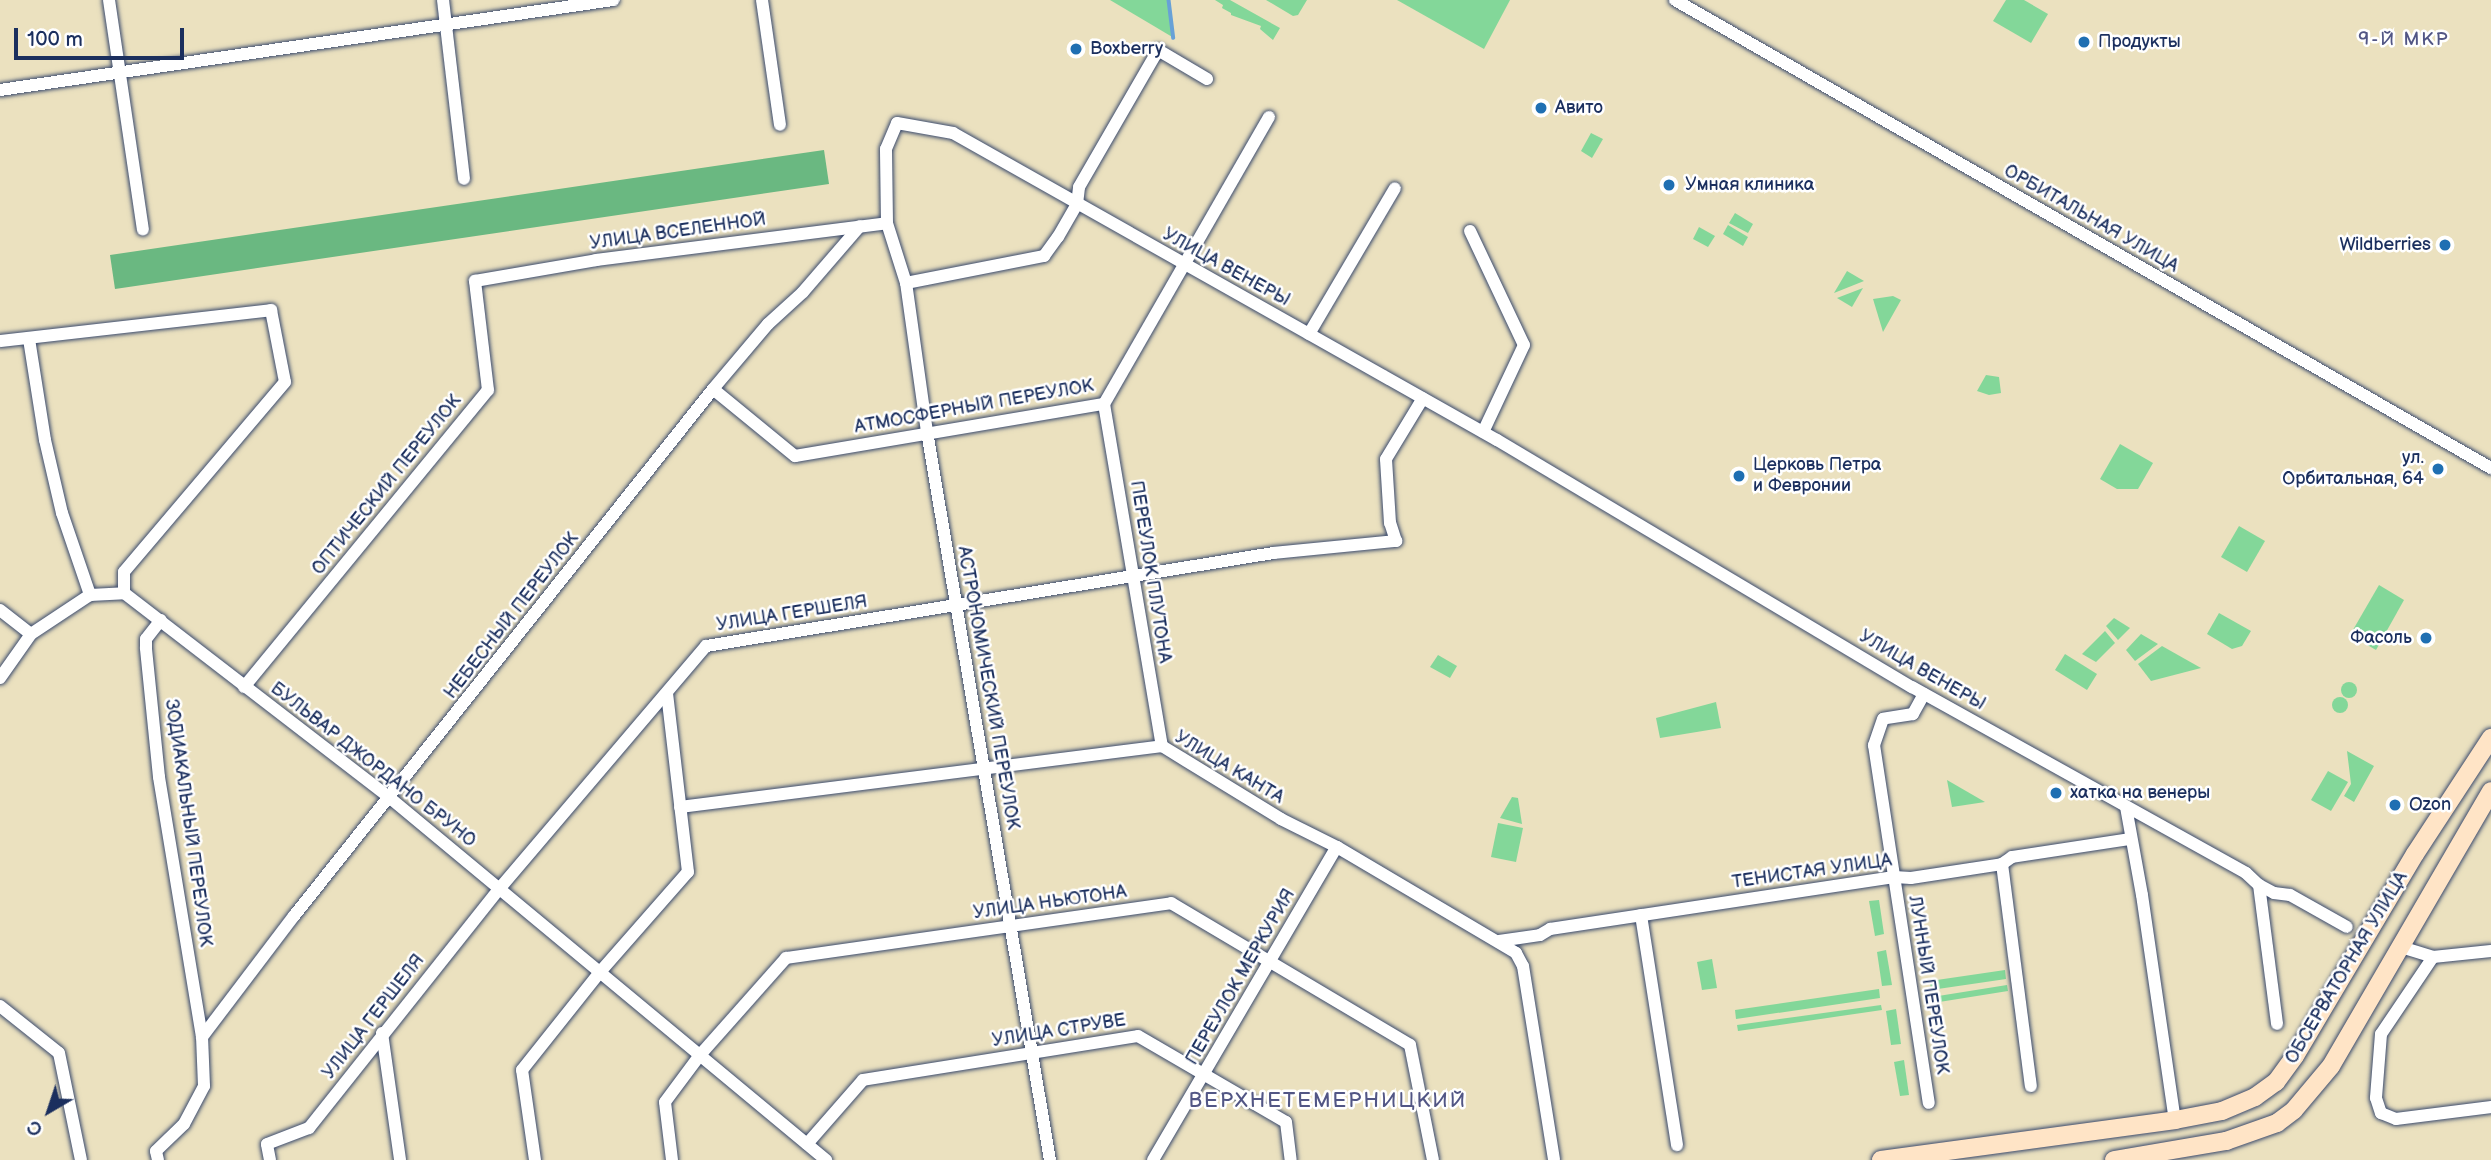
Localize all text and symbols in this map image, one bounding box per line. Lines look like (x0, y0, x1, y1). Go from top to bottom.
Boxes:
scale bar (18, 14, 187, 58)
text: 100 m (27, 27, 83, 52)
district label: 9-Й МКР (2359, 29, 2449, 51)
place label: Продукты (2098, 31, 2181, 53)
marker: Продукты (2076, 34, 2092, 50)
place label: Boxberry (1090, 38, 1163, 60)
marker: Boxberry (1068, 41, 1084, 57)
place label: Авито (1555, 97, 1603, 119)
marker: Авито (1533, 100, 1549, 116)
street label: ОРБИТАЛЬНАЯ УЛИЦА (2000, 160, 2182, 278)
place label: Умная клиника (1685, 174, 1814, 196)
marker: Умная клиника (1659, 175, 1679, 195)
street label: УЛИЦА ВСЕЛЕННОЙ (589, 209, 767, 255)
street label: УЛИЦА ВЕНЕРЫ (1159, 224, 1293, 312)
place label: Wildberries (2339, 234, 2431, 256)
marker: Wildberries (2437, 237, 2453, 253)
street label: АТМОСФЕРНЫЙ ПЕРЕУЛОК (853, 375, 1095, 439)
street label: ОПТИЧЕСКИЙ ПЕРЕУЛОК (308, 391, 466, 579)
place label: ул. Орбитальная, 64 (2282, 448, 2424, 490)
place label: Церковь Петра и Февронии (1753, 455, 1881, 498)
marker: ул. Орбитальная, 64 (2430, 461, 2446, 477)
marker: Церковь Петра и Февронии (1731, 468, 1747, 484)
street label: ПЕРЕУЛОК ПЛУТОНА (1125, 479, 1175, 665)
street label: НЕБЕСНЫЙ ПЕРЕУЛОК (440, 529, 584, 703)
street label: АСТРОНОМИЧЕСКИЙ ПЕРЕУЛОК (952, 545, 1024, 831)
street label: УЛИЦА ГЕРШЕЛЯ (715, 591, 869, 637)
street label: УЛИЦА ВЕНЕРЫ (1855, 626, 1989, 716)
place label: Фасоль (2350, 627, 2412, 649)
marker: Фасоль (2418, 630, 2434, 646)
street label: БУЛЬВАР ДЖОРДАНО БРУНО (266, 678, 480, 852)
street label: ЗОДИАКАЛЬНЫЙ ПЕРЕУЛОК (160, 698, 216, 948)
street label: УЛИЦА КАНТА (1171, 727, 1287, 809)
place label: хатка на венеры (2070, 782, 2210, 804)
marker: хатка на венеры (2048, 785, 2064, 801)
place label: Ozon (2409, 794, 2451, 816)
marker: Ozon (2387, 797, 2403, 813)
street label: ТЕНИСТАЯ УЛИЦА (1731, 850, 1893, 894)
street label: ОБСЕРВАТОРНАЯ УЛИЦА (2281, 868, 2413, 1068)
street label: УЛИЦА НЬЮТОНА (972, 882, 1128, 924)
street label: ПЕРЕУЛОК МЕРКУРИЯ (1182, 885, 1300, 1069)
street label: ЛУННЫЙ ПЕРЕУЛОК (1903, 894, 1953, 1076)
street label: УЛИЦА ГЕРШЕЛЯ (319, 950, 429, 1084)
street label: УЛИЦА СТРУВЕ (991, 1010, 1127, 1052)
north arrow (14, 1076, 84, 1146)
district label: ВЕРХНЕТЕМЕРНИЦКИЙ (1191, 1088, 1465, 1114)
text: С (23, 1115, 48, 1141)

